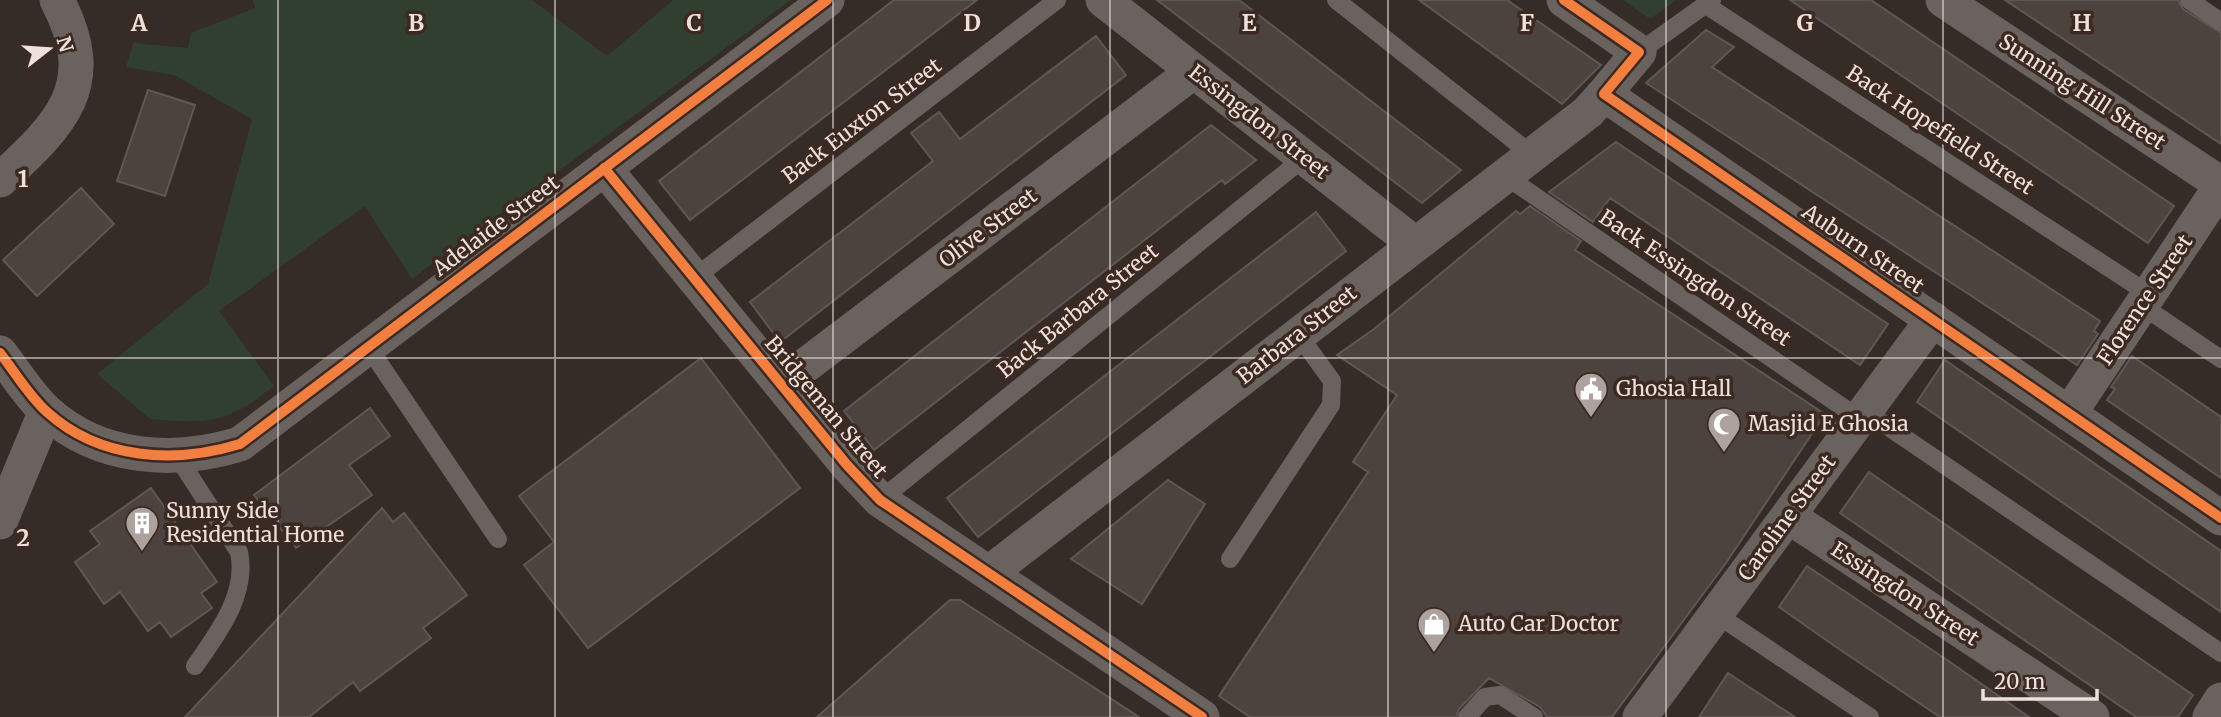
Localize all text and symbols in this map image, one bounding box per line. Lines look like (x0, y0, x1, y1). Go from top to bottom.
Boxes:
text: A (130, 8, 148, 37)
text: B (408, 8, 424, 37)
text: C (686, 8, 702, 37)
text: D (963, 8, 981, 37)
text: E (1241, 8, 1257, 37)
text: F (1520, 8, 1534, 37)
text: G (1797, 8, 1814, 37)
text: H (2073, 8, 2092, 37)
north arrow (14, 14, 84, 84)
street label: Sunning Hill Street (1994, 28, 2171, 155)
text: N (52, 33, 79, 55)
street label: Back Euxton Street (777, 52, 947, 189)
street label: Essingdon Street (1184, 58, 1335, 185)
street label: Back Hopefield Street (1842, 59, 2039, 200)
text: 1 (18, 164, 29, 193)
street label: Adelaide Street (426, 169, 564, 283)
street label: Olive Street (933, 182, 1042, 273)
street label: Auburn Street (1796, 197, 1929, 299)
street label: Back Essingdon Street (1594, 203, 1796, 352)
street label: Florence Street (2091, 229, 2198, 370)
street label: Back Barbara Street (992, 237, 1164, 384)
street label: Barbara Street (1231, 279, 1362, 390)
street label: Bridgeman Street (759, 330, 894, 483)
public building icon: Ghosia Hall (1572, 370, 1610, 419)
place label: Ghosia Hall (1616, 375, 1732, 402)
mosque icon: Masjid E Ghosia (1705, 405, 1743, 454)
place label: Masjid E Ghosia (1748, 410, 1908, 437)
street label: Caroline Street (1732, 449, 1841, 586)
place label: Sunny Side Residential Home (166, 497, 344, 548)
building icon: Sunny Side Residential Home (123, 504, 161, 553)
text: 2 (16, 523, 30, 552)
street label: Essingdon Street (1826, 536, 1984, 651)
shop icon: Auto Car Doctor (1415, 605, 1453, 654)
place label: Auto Car Doctor (1457, 610, 1619, 637)
scale bar (1983, 658, 2097, 702)
text: 20 m (1994, 668, 2046, 695)

